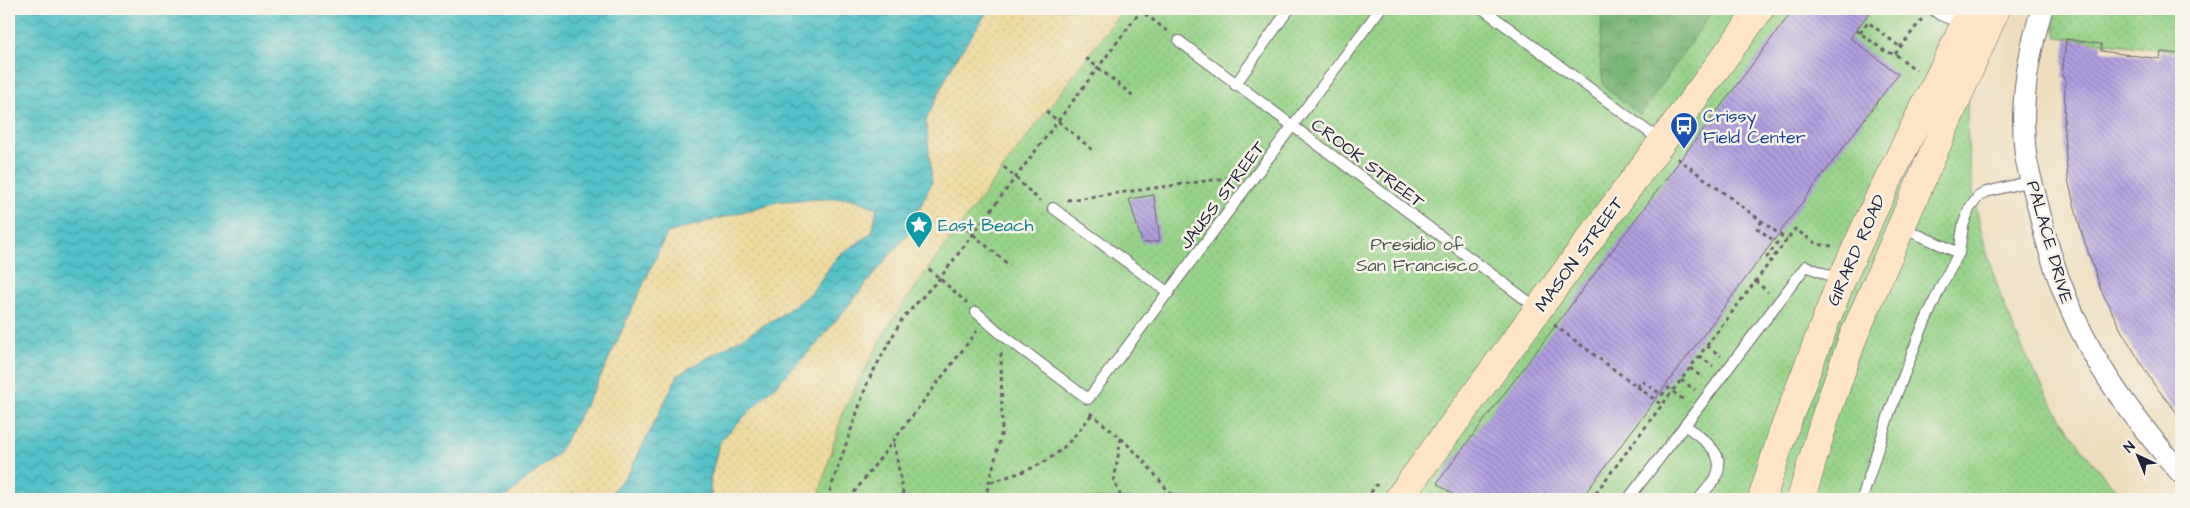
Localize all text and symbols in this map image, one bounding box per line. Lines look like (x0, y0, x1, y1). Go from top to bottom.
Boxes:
place label: Crissy Field Center (1703, 104, 1806, 150)
bus stop icon: Crissy Field Center (1669, 111, 1699, 150)
street label: CROOK STREET (1306, 113, 1430, 215)
street label: JAUSS STREET (1173, 135, 1272, 255)
street label: PALACE DRIVE (2020, 178, 2079, 307)
street label: GIRARD ROAD (1821, 190, 1892, 310)
street label: MASON STREET (1529, 191, 1630, 317)
place icon: East Beach (904, 210, 934, 249)
place label: East Beach (938, 213, 1033, 238)
park label: Presidio of San Francisco (1356, 232, 1478, 278)
north arrow (2112, 430, 2162, 480)
text: N (2120, 437, 2140, 458)

